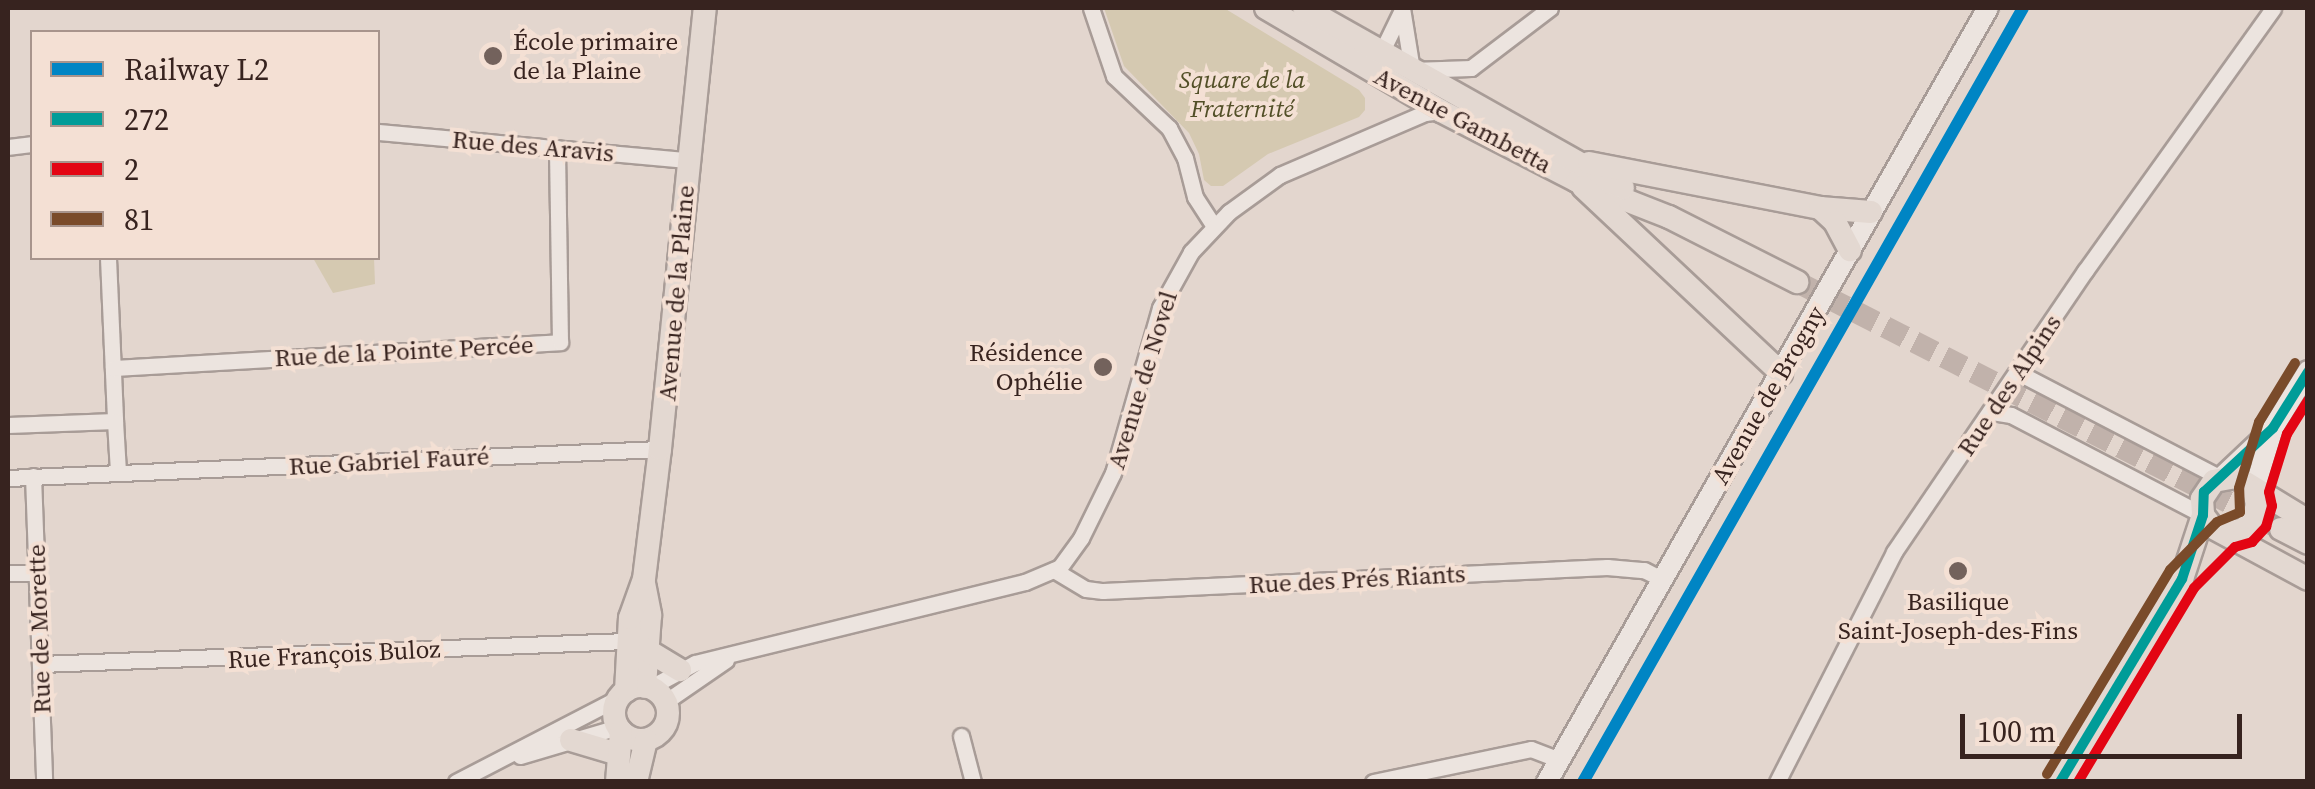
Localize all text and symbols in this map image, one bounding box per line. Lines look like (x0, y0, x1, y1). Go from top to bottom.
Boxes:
place label: École primaire de la Plaine (513, 27, 678, 86)
legend (30, 30, 380, 260)
marker: École primaire de la Plaine (482, 45, 504, 67)
text: Railway L2 (124, 49, 269, 90)
street label: Avenue Gambetta (1369, 61, 1557, 179)
park label: Square de la Fraternité (1179, 65, 1305, 124)
text: 272 (124, 99, 169, 140)
street label: Rue des Aravis (451, 124, 615, 168)
text: 2 (124, 149, 139, 190)
street label: Avenue de la Plaine (652, 184, 700, 402)
text: 81 (124, 199, 154, 240)
street label: Avenue de Novel (1101, 287, 1183, 473)
street label: Avenue de Brogny (1705, 301, 1831, 489)
street label: Rue des Alpins (1951, 309, 2067, 461)
street label: Rue de la Pointe Percée (274, 329, 534, 373)
place label: Résidence Ophélie (969, 338, 1083, 397)
marker: Résidence Ophélie (1092, 356, 1114, 378)
street label: Rue Gabriel Fauré (288, 441, 490, 481)
street label: Rue de Morette (21, 544, 57, 714)
street label: Rue des Prés Riants (1248, 558, 1466, 600)
marker: Basilique Saint-Joseph-des-Fins (1947, 560, 1969, 582)
place label: Basilique Saint-Joseph-des-Fins (1838, 587, 2078, 646)
street label: Rue François Buloz (227, 633, 441, 675)
scale bar (1965, 694, 2248, 756)
text: 100 m (1977, 711, 2056, 752)

